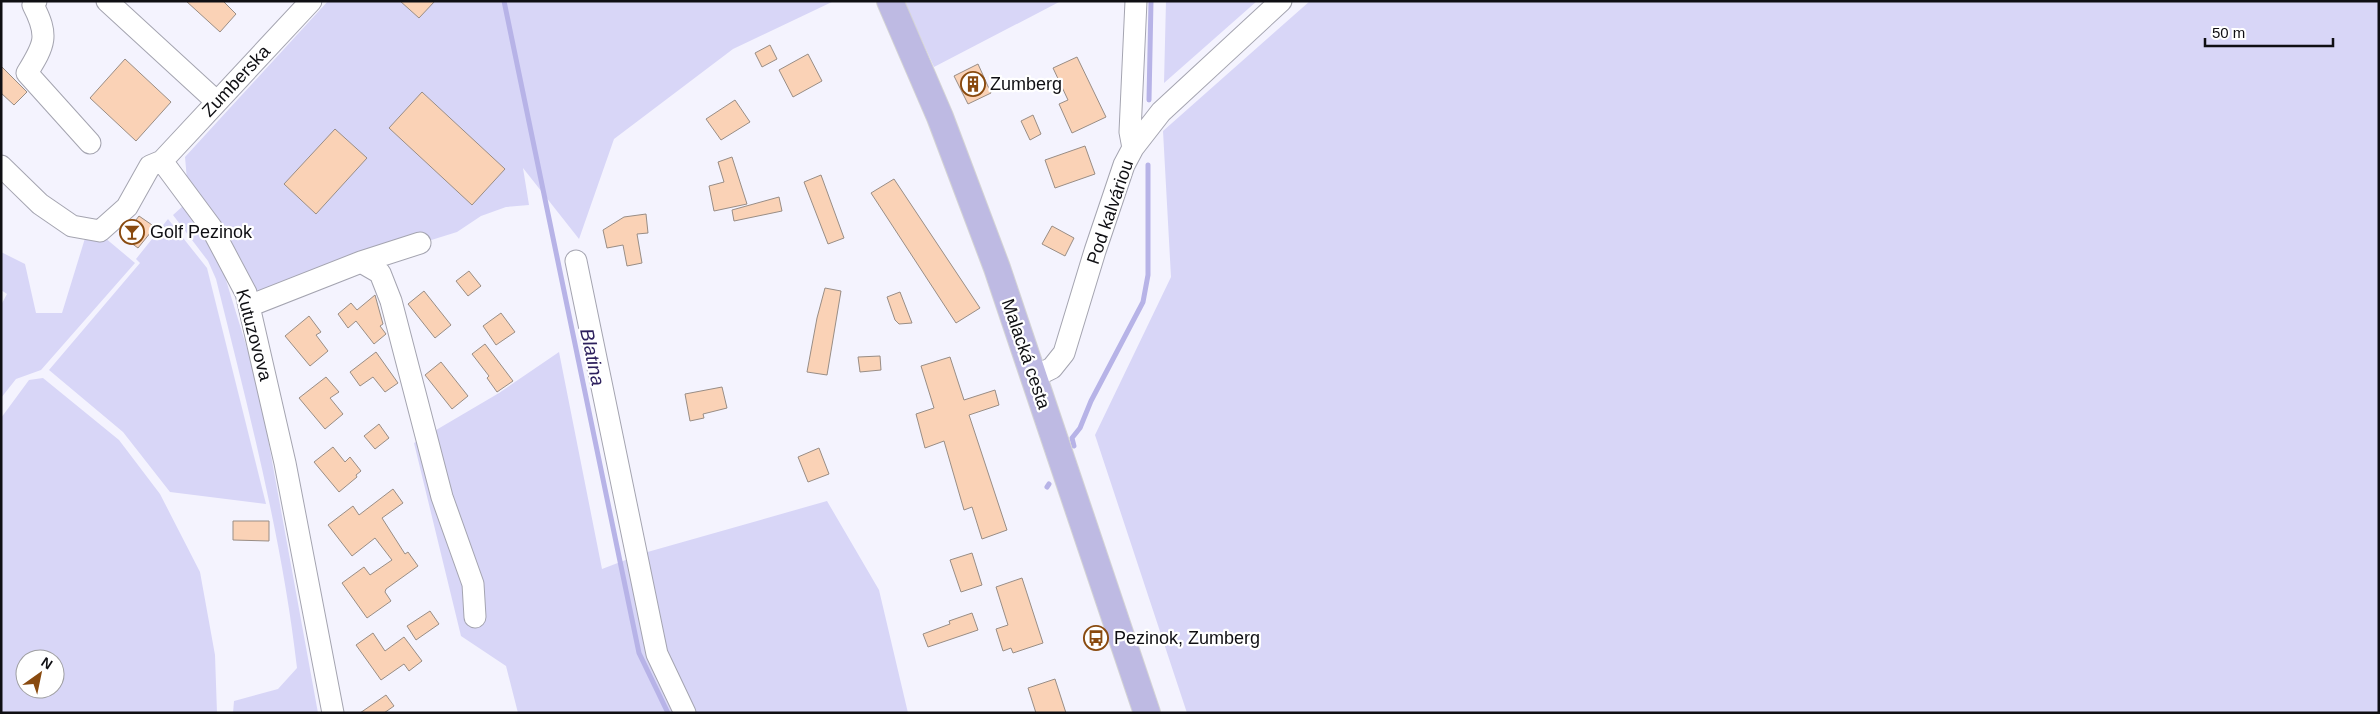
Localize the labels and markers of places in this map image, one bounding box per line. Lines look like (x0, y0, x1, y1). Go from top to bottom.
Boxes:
building icon: Zumberg (960, 71, 986, 97)
place label: Zumberg (990, 74, 1062, 94)
bar icon: Golf Pezinok (119, 219, 145, 245)
place label: Golf Pezinok (150, 222, 253, 242)
bus stop icon: Pezinok, Zumberg (1083, 625, 1109, 651)
place label: Pezinok, Zumberg (1114, 628, 1260, 648)

